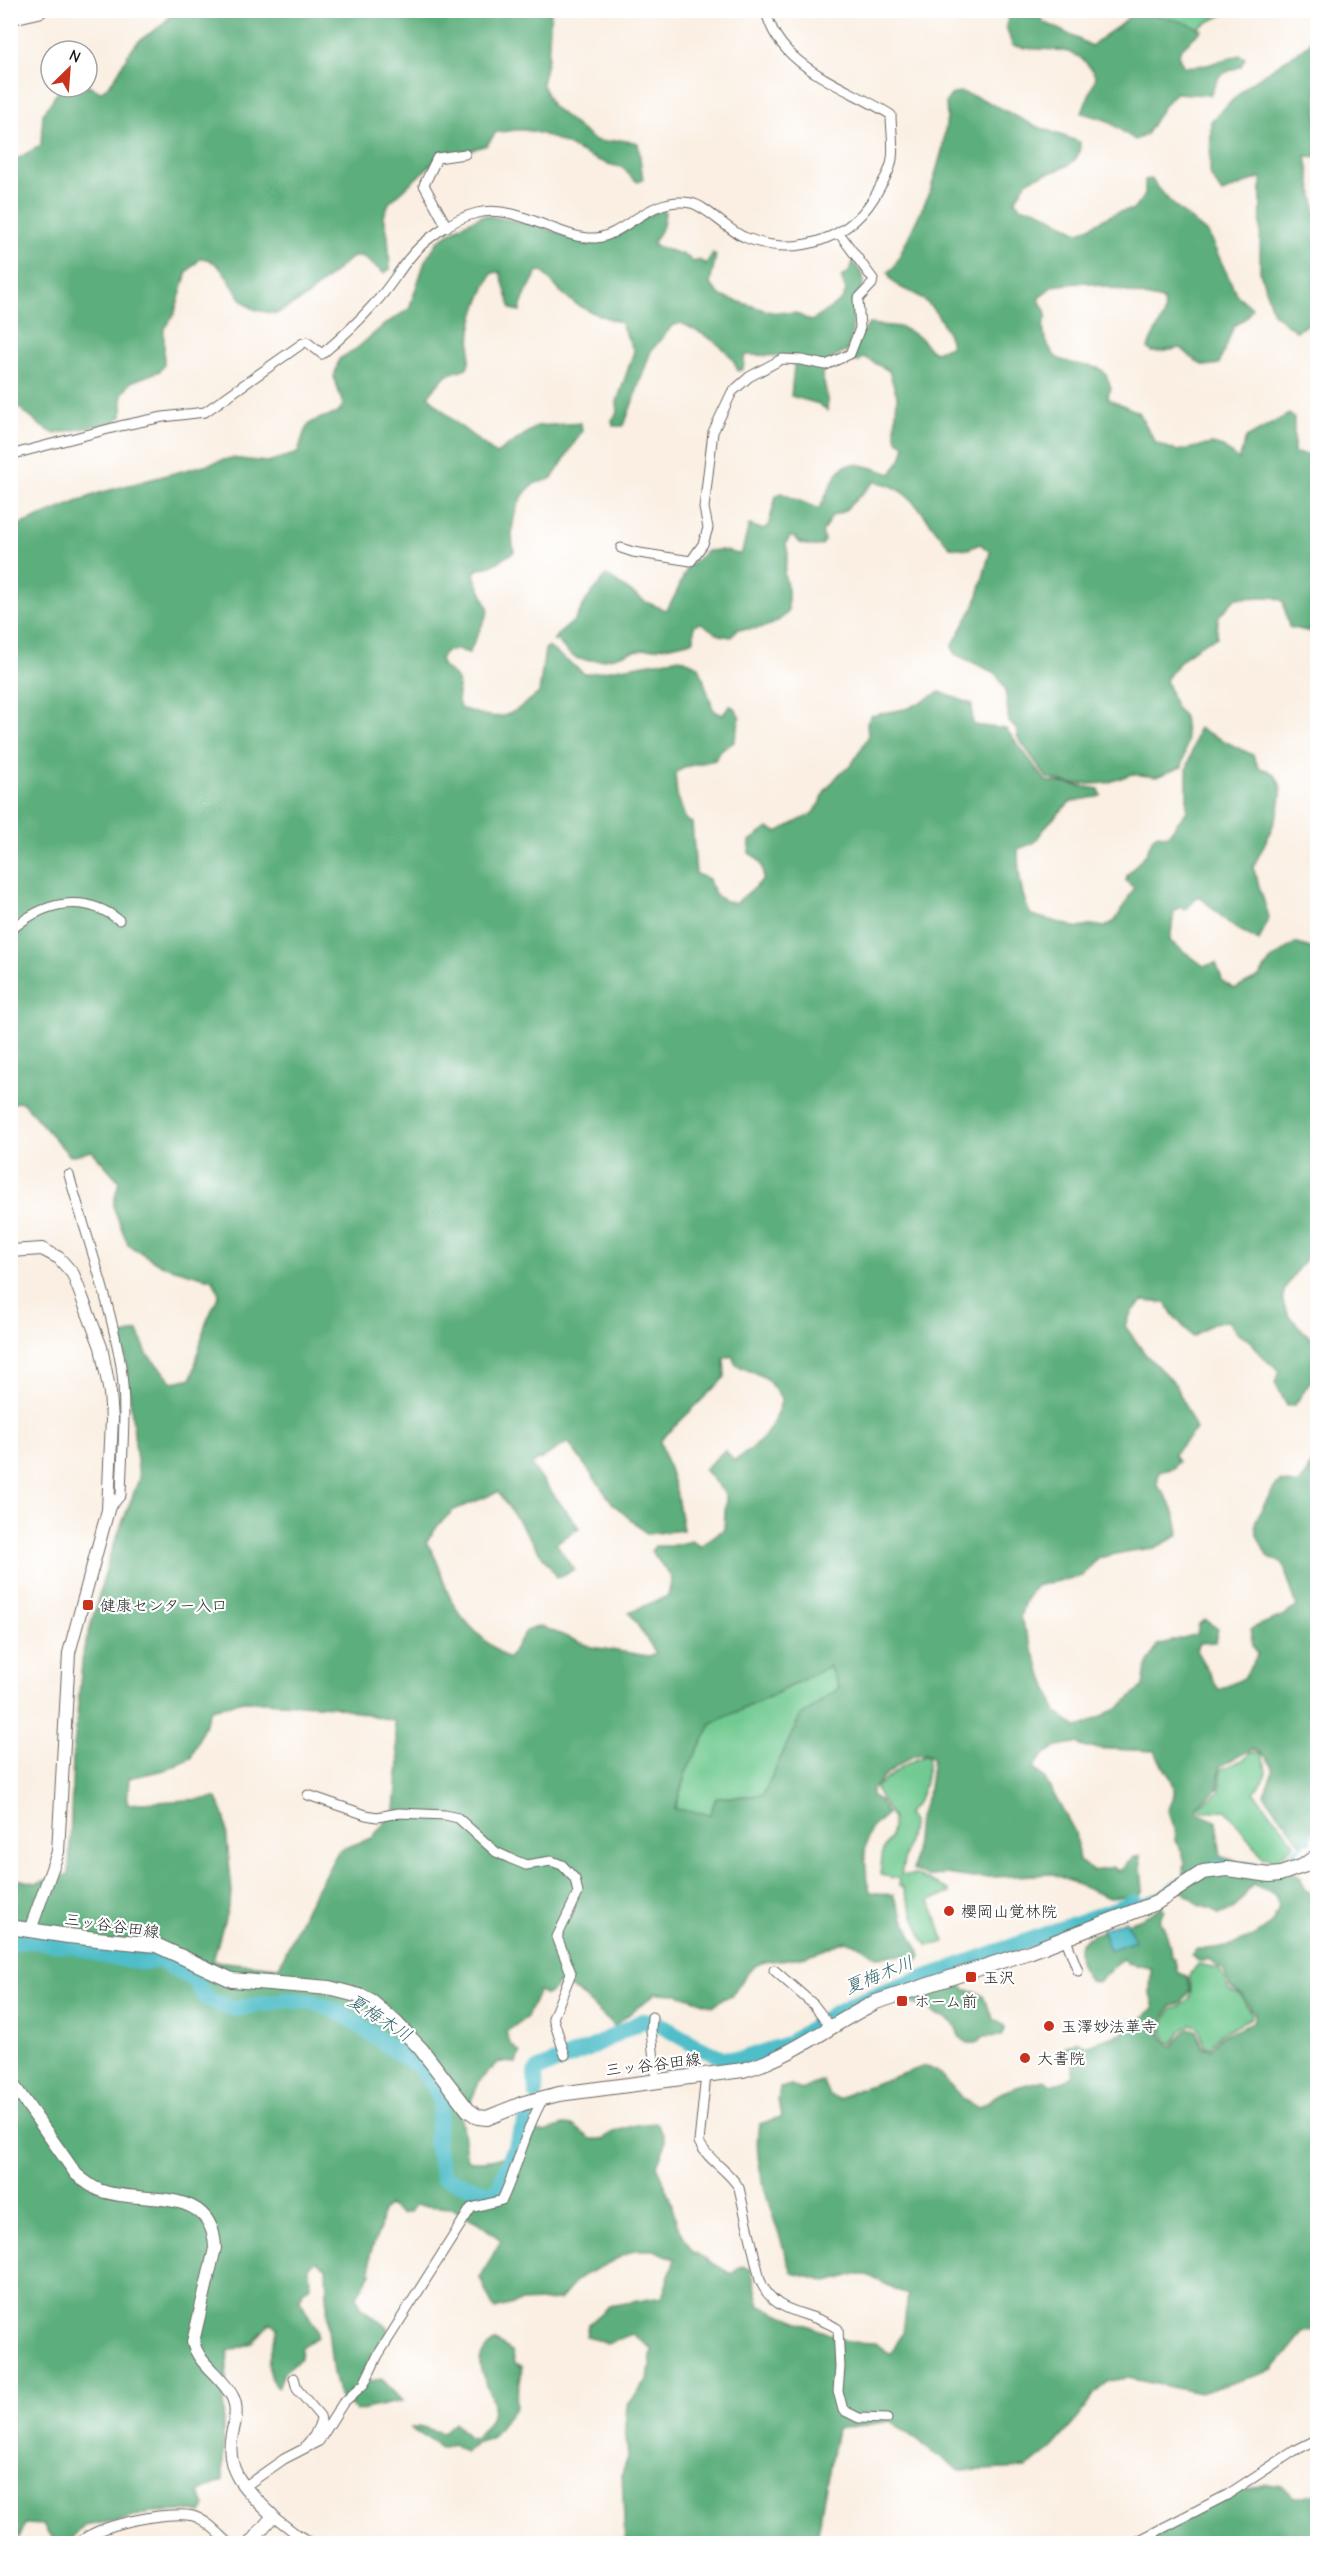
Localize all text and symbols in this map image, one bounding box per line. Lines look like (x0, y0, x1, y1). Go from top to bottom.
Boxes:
north arrow (39, 39, 99, 99)
text: N (66, 46, 83, 67)
place label: 健康センター入口 (100, 1597, 227, 1615)
marker: 健康センター入口 (81, 1598, 95, 1612)
place label: 櫻岡山覚林院 (961, 1903, 1057, 1921)
marker: 櫻岡山覚林院 (942, 1904, 956, 1918)
street label: 三ッ谷谷田線 (63, 1910, 161, 1942)
water label: 夏梅木川 (842, 1952, 916, 1999)
place label: 玉沢 (983, 1969, 1015, 1987)
marker: 玉沢 (964, 1970, 978, 1984)
water label: 夏梅木川 (344, 1990, 416, 2047)
place label: ホーム前 (914, 1993, 977, 2011)
marker: ホーム前 (895, 1994, 909, 2008)
place label: 玉澤妙法華寺 (1061, 2018, 1157, 2036)
marker: 玉澤妙法華寺 (1042, 2019, 1056, 2033)
street label: 三ッ谷谷田線 (604, 2050, 702, 2080)
place label: 大書院 (1037, 2050, 1085, 2068)
marker: 大書院 (1018, 2051, 1032, 2065)

